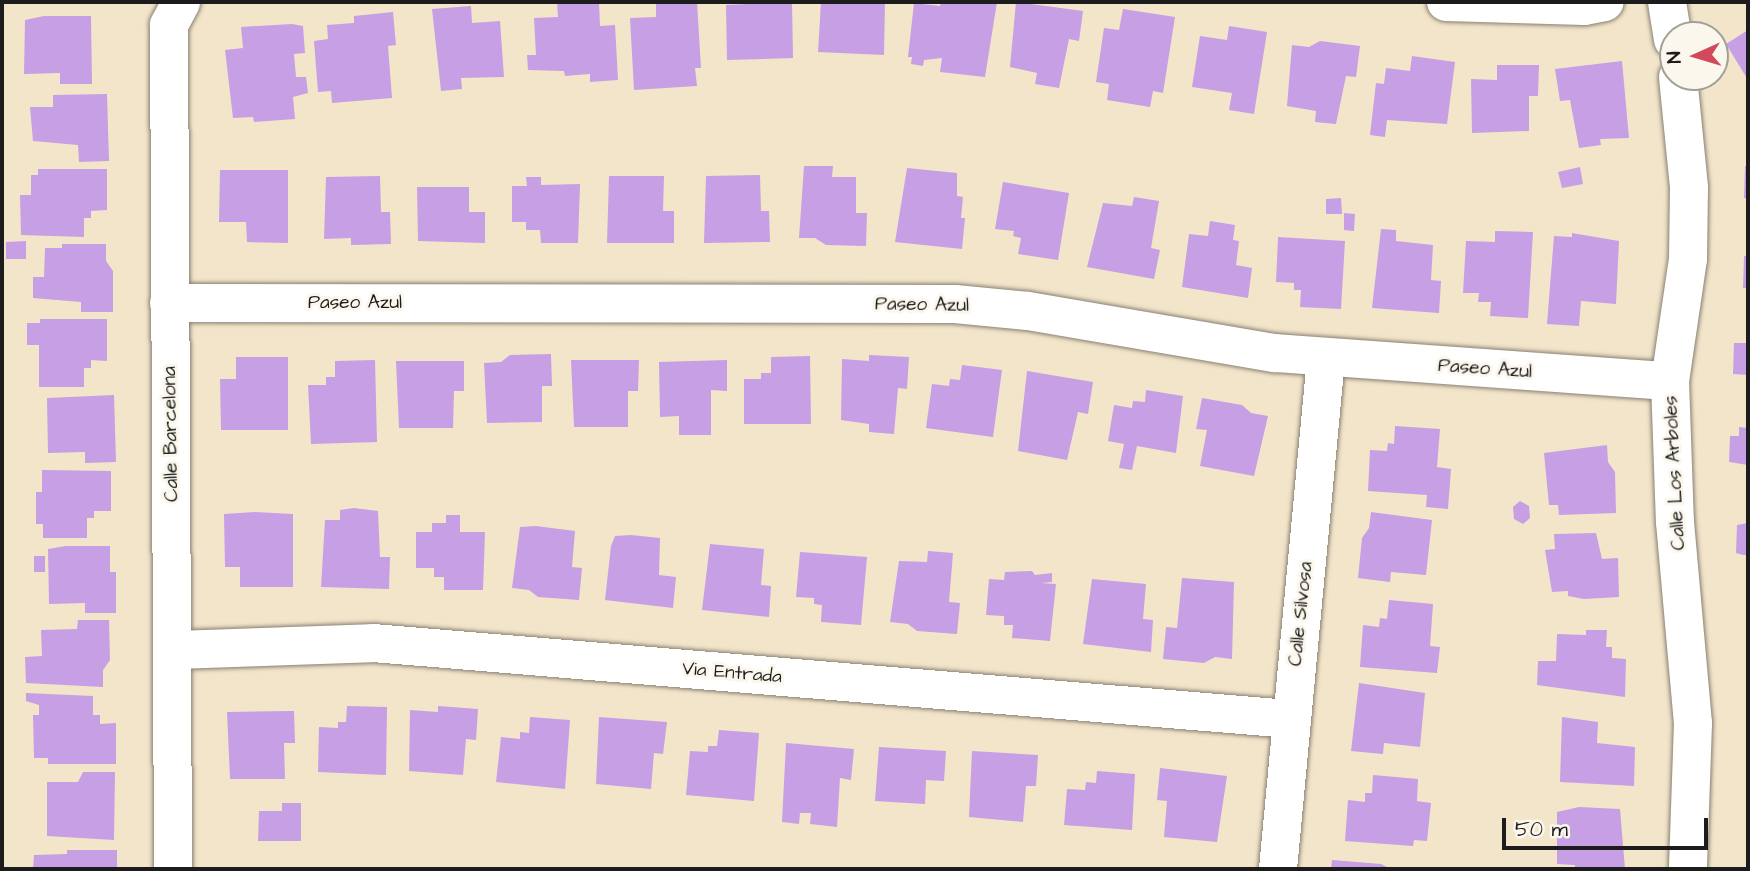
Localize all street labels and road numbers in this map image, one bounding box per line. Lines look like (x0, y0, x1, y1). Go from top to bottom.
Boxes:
street label: Paseo Azul (308, 292, 402, 314)
street label: Paseo Azul (875, 293, 969, 317)
street label: Paseo Azul (1437, 354, 1533, 384)
street label: Calle Barcelona (158, 366, 184, 502)
street label: Calle Los Arboles (1660, 395, 1690, 551)
street label: Calle Silvosa (1284, 561, 1318, 667)
street label: Via Entrada (681, 657, 783, 689)

